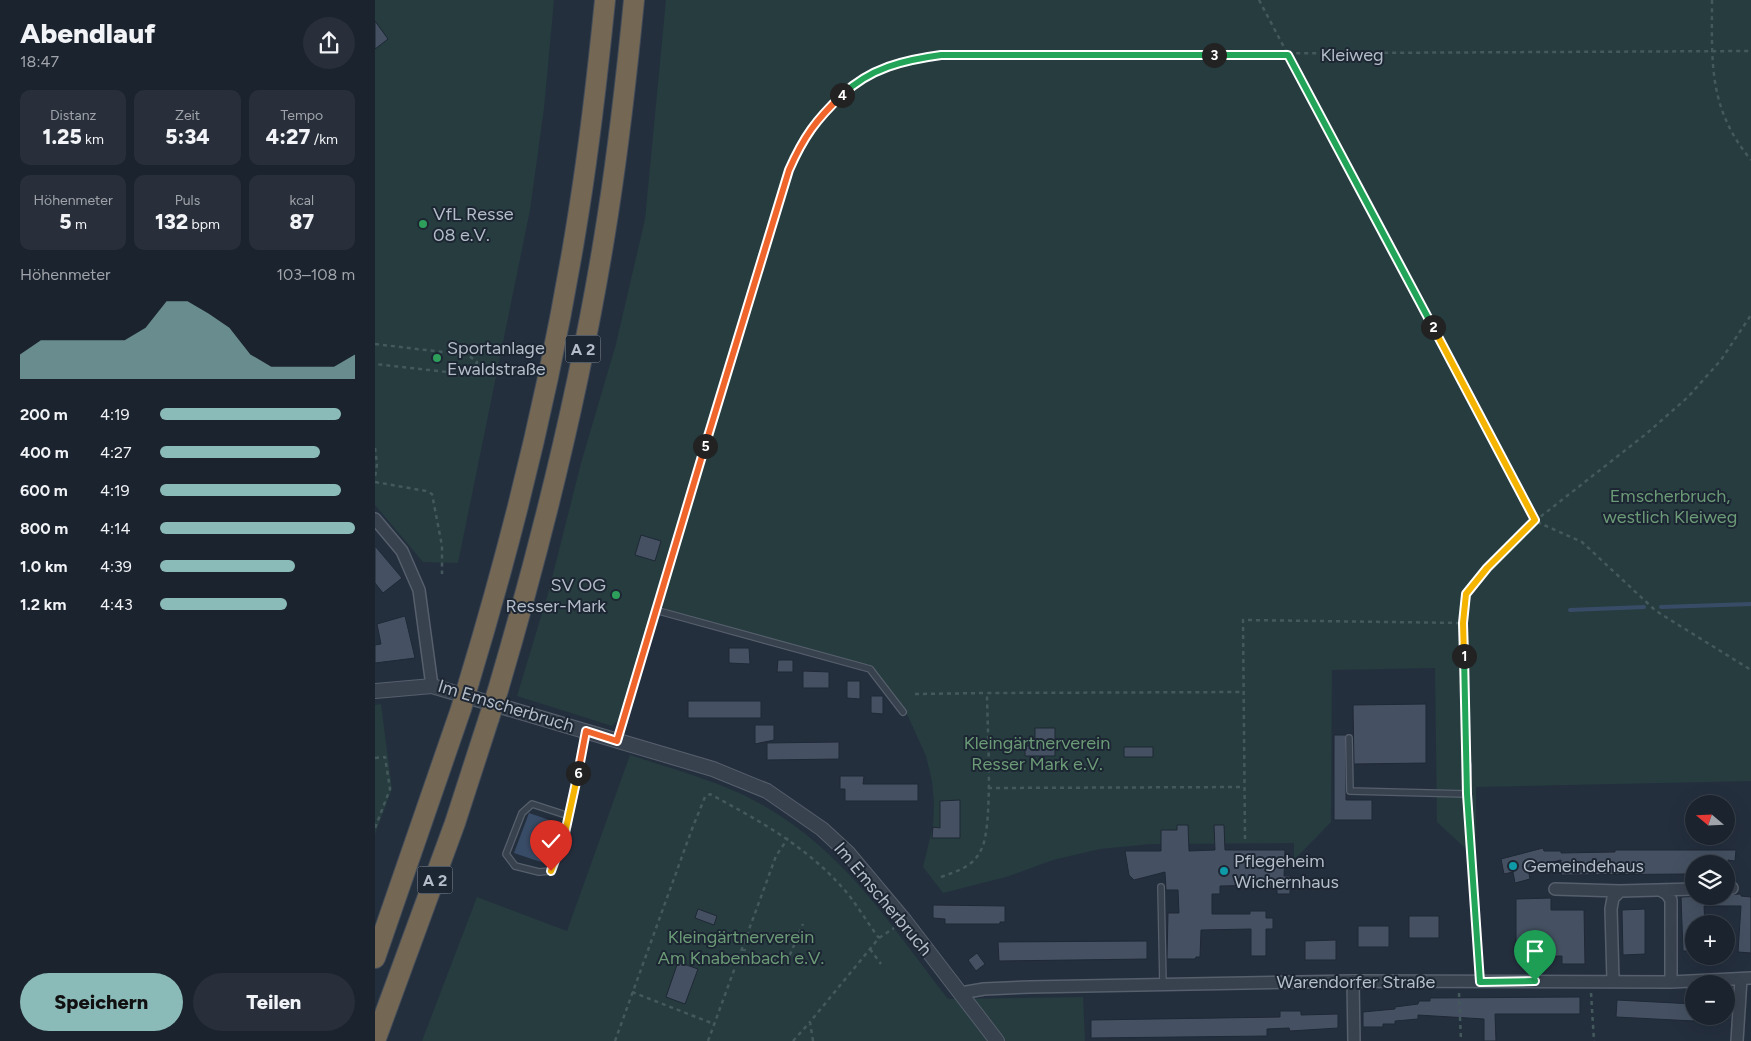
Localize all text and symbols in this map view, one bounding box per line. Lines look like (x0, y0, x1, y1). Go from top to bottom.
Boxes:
text: Abendlauf (20, 16, 156, 50)
button: share (303, 17, 355, 69)
pin: 3 (1201, 42, 1227, 68)
street label: Kleiweg (1320, 44, 1384, 66)
text: 3 (1211, 47, 1218, 64)
text: 18:47 (20, 52, 59, 71)
pin: 4 (829, 82, 855, 108)
text: 4 (838, 87, 847, 104)
text: Distanz (50, 107, 96, 124)
text: Zeit (175, 107, 200, 124)
text: Tempo (280, 107, 323, 124)
text: 1.25 (42, 124, 82, 149)
text: 5:34 (165, 124, 210, 149)
text: 4:27 (266, 124, 310, 149)
text: km (82, 131, 104, 148)
text: /km (310, 131, 338, 148)
text: Höhenmeter (34, 192, 113, 209)
text: Puls (175, 192, 200, 209)
text: kcal (290, 192, 314, 209)
place label: VfL Resse 08 e.V. (433, 203, 514, 246)
text: 5 (59, 209, 72, 234)
text: 132 (155, 209, 188, 234)
text: 87 (289, 209, 314, 234)
text: m (72, 216, 87, 233)
text: bpm (188, 216, 220, 233)
marker: VfL Resse 08 e.V. (417, 218, 429, 230)
text: Höhenmeter (20, 265, 110, 284)
text: 103–108 m (276, 265, 355, 284)
pin: 2 (1421, 314, 1445, 340)
text: 2 (1429, 319, 1438, 336)
road number: A 2 (565, 336, 601, 362)
place label: Sportanlage Ewaldstraße (447, 337, 546, 380)
marker: Sportanlage Ewaldstraße (431, 352, 443, 364)
text: 200 m (20, 405, 68, 424)
text: 4:19 (100, 405, 130, 424)
pin: 5 (693, 434, 717, 458)
text: 5 (701, 438, 710, 455)
text: 400 m (20, 443, 69, 462)
text: 4:27 (100, 443, 132, 462)
text: 600 m (20, 481, 68, 500)
text: 4:19 (100, 481, 130, 500)
park label: Emscherbruch, westlich Kleiweg (1603, 485, 1737, 528)
text: 800 m (20, 519, 68, 538)
text: 4:14 (100, 519, 131, 538)
text: 1.0 km (20, 557, 67, 576)
text: 4:39 (100, 557, 132, 576)
place label: SV OG Resser-Mark (505, 574, 606, 617)
marker: SV OG Resser-Mark (610, 589, 622, 601)
text: 1.2 km (20, 595, 66, 614)
text: 4:43 (100, 595, 133, 614)
pin: 1 (1451, 644, 1477, 668)
text: 1 (1462, 648, 1467, 665)
street label: Im Emscherbruch (435, 675, 577, 737)
park label: Kleingärtnerverein Resser Mark e.V. (964, 732, 1110, 775)
pin: 6 (565, 760, 591, 786)
text: 6 (574, 765, 583, 782)
north arrow (1685, 795, 1735, 845)
map controls (1685, 795, 1735, 1025)
pin (530, 820, 572, 871)
icon: check (537, 827, 565, 855)
street label: Im Emscherbruch (829, 838, 937, 960)
place label: Pflegeheim Wichernhaus (1234, 850, 1339, 893)
place label: Gemeindehaus (1523, 855, 1644, 877)
button: layers (1685, 855, 1735, 905)
marker: Gemeindehaus (1507, 860, 1519, 872)
marker: Pflegeheim Wichernhaus (1218, 865, 1230, 877)
road number: A 2 (417, 866, 453, 894)
button: + (1685, 915, 1735, 965)
park label: Kleingärtnerverein Am Knabenbach e.V. (658, 926, 824, 969)
pin (1514, 930, 1556, 981)
icon: arrive (1521, 937, 1549, 965)
street label: Warendorfer Straße (1277, 971, 1436, 993)
button: Speichern (20, 973, 183, 1031)
button: Teilen (193, 973, 355, 1031)
button: − (1685, 975, 1735, 1025)

